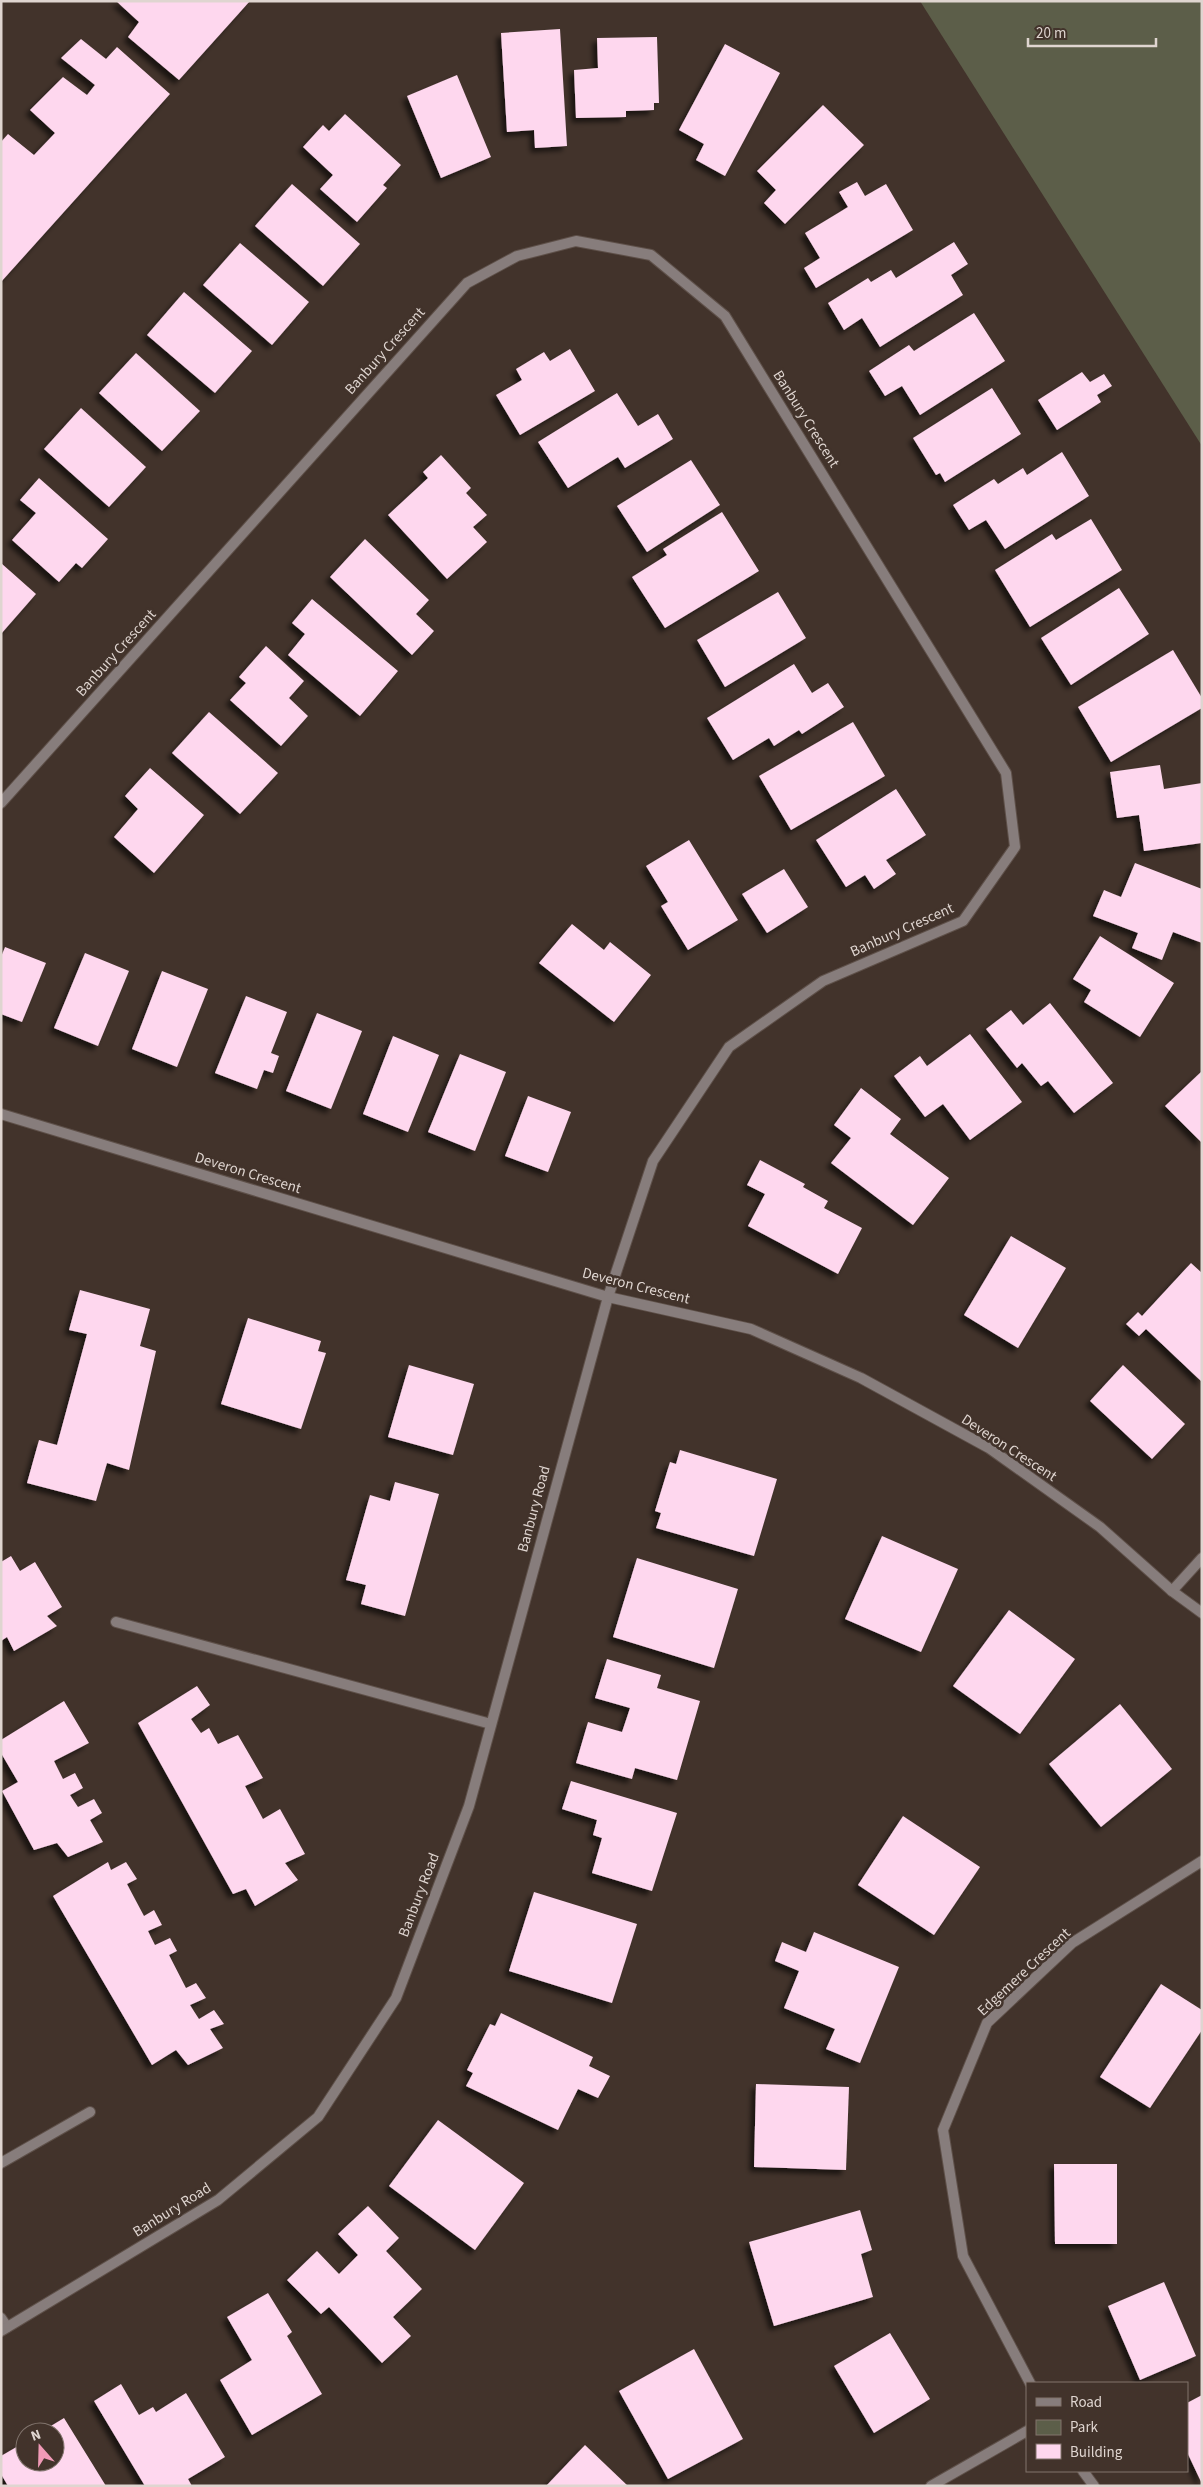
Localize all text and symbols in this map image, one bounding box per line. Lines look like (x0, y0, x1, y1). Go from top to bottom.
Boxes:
scale bar (1028, 15, 1156, 47)
text: 20 m (1036, 23, 1066, 44)
street label: Banbury Crescent (340, 303, 430, 399)
street label: Banbury Crescent (768, 366, 844, 472)
street label: Banbury Crescent (71, 605, 161, 701)
street label: Banbury Crescent (847, 898, 957, 962)
street label: Deveron Crescent (192, 1147, 304, 1199)
street label: Deveron Crescent (580, 1262, 692, 1310)
street label: Deveron Crescent (957, 1409, 1061, 1487)
street label: Banbury Road (512, 1463, 556, 1555)
street label: Banbury Road (393, 1850, 445, 1940)
street label: Edgemere Crescent (973, 1923, 1075, 2021)
street label: Banbury Road (129, 2178, 215, 2242)
legend (1026, 2382, 1188, 2472)
text: Road (1070, 2392, 1102, 2413)
text: Park (1070, 2417, 1099, 2438)
north arrow (15, 2422, 65, 2472)
text: N (28, 2425, 44, 2447)
text: Building (1070, 2442, 1123, 2463)

